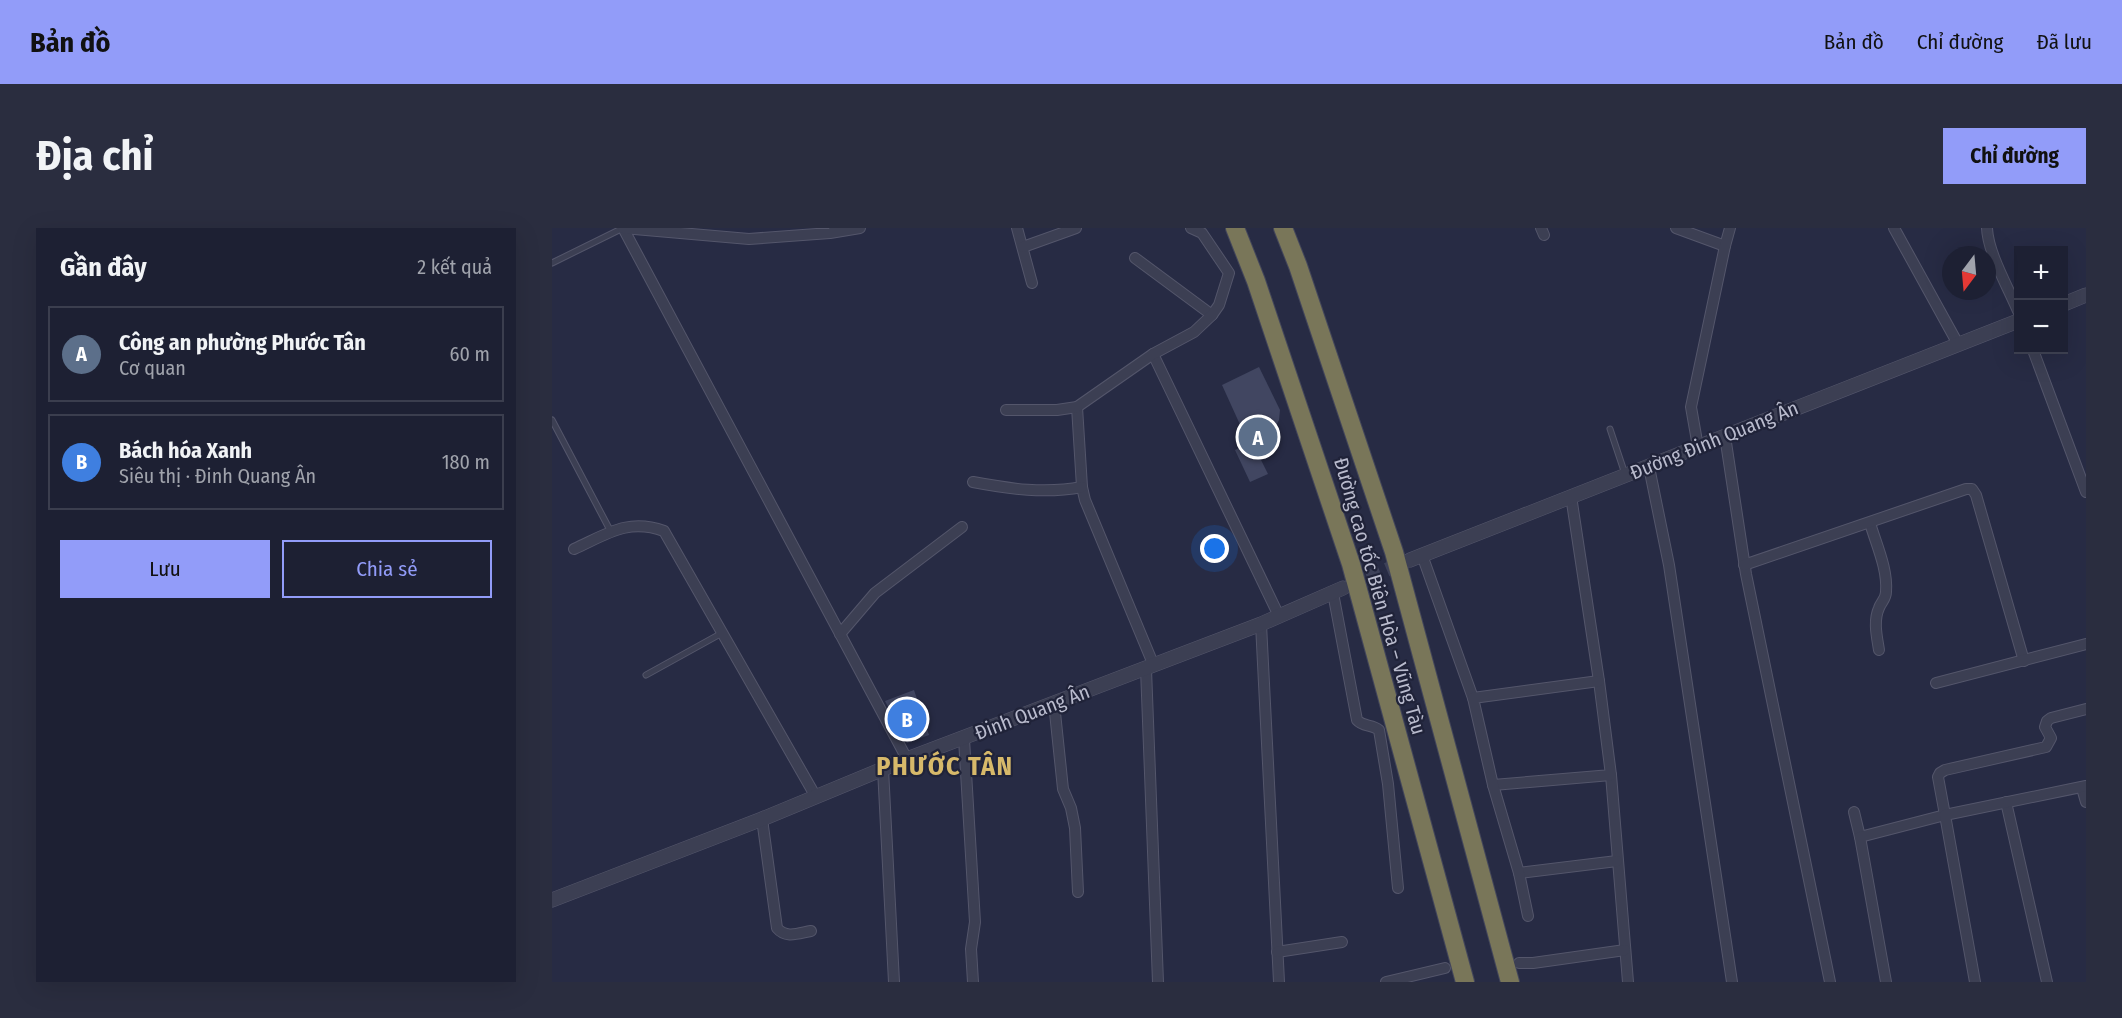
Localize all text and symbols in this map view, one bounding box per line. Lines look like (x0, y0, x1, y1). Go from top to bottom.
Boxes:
text: Bản đồ (30, 26, 110, 59)
text: Bản đồ (1824, 29, 1884, 55)
text: Chỉ đường (1917, 29, 2003, 55)
text: Đã lưu (2036, 29, 2092, 55)
button: Chỉ đường (1943, 128, 2086, 184)
text: Địa chỉ (36, 131, 153, 181)
north arrow (1942, 246, 1996, 300)
map controls (2014, 246, 2068, 354)
button: + (2014, 246, 2068, 300)
text: Gần đây (60, 252, 147, 283)
text: 2 kết quả (417, 255, 492, 279)
button: − (2014, 300, 2068, 354)
text: Công an phường Phước Tân (119, 329, 366, 356)
text: A (76, 342, 87, 366)
text: 60 m (450, 342, 490, 366)
text: Cơ quan (119, 356, 186, 380)
street label: Đường Đinh Quang Ân (1626, 395, 1802, 485)
pin: A (1238, 414, 1278, 460)
text: Bách hóa Xanh (119, 437, 252, 464)
text: B (76, 450, 87, 474)
text: 180 m (442, 450, 490, 474)
street label: Đường cao tốc Biên Hòa – Vũng Tàu (1329, 455, 1431, 737)
text: Siêu thị · Đinh Quang Ân (119, 464, 316, 488)
your location (1200, 534, 1229, 563)
button: Lưu (60, 540, 270, 598)
button: Chia sẻ (282, 540, 492, 598)
street label: Đinh Quang Ân (971, 679, 1093, 745)
pin: B (888, 696, 926, 742)
district label: PHƯỚC TÂN (876, 750, 1014, 782)

